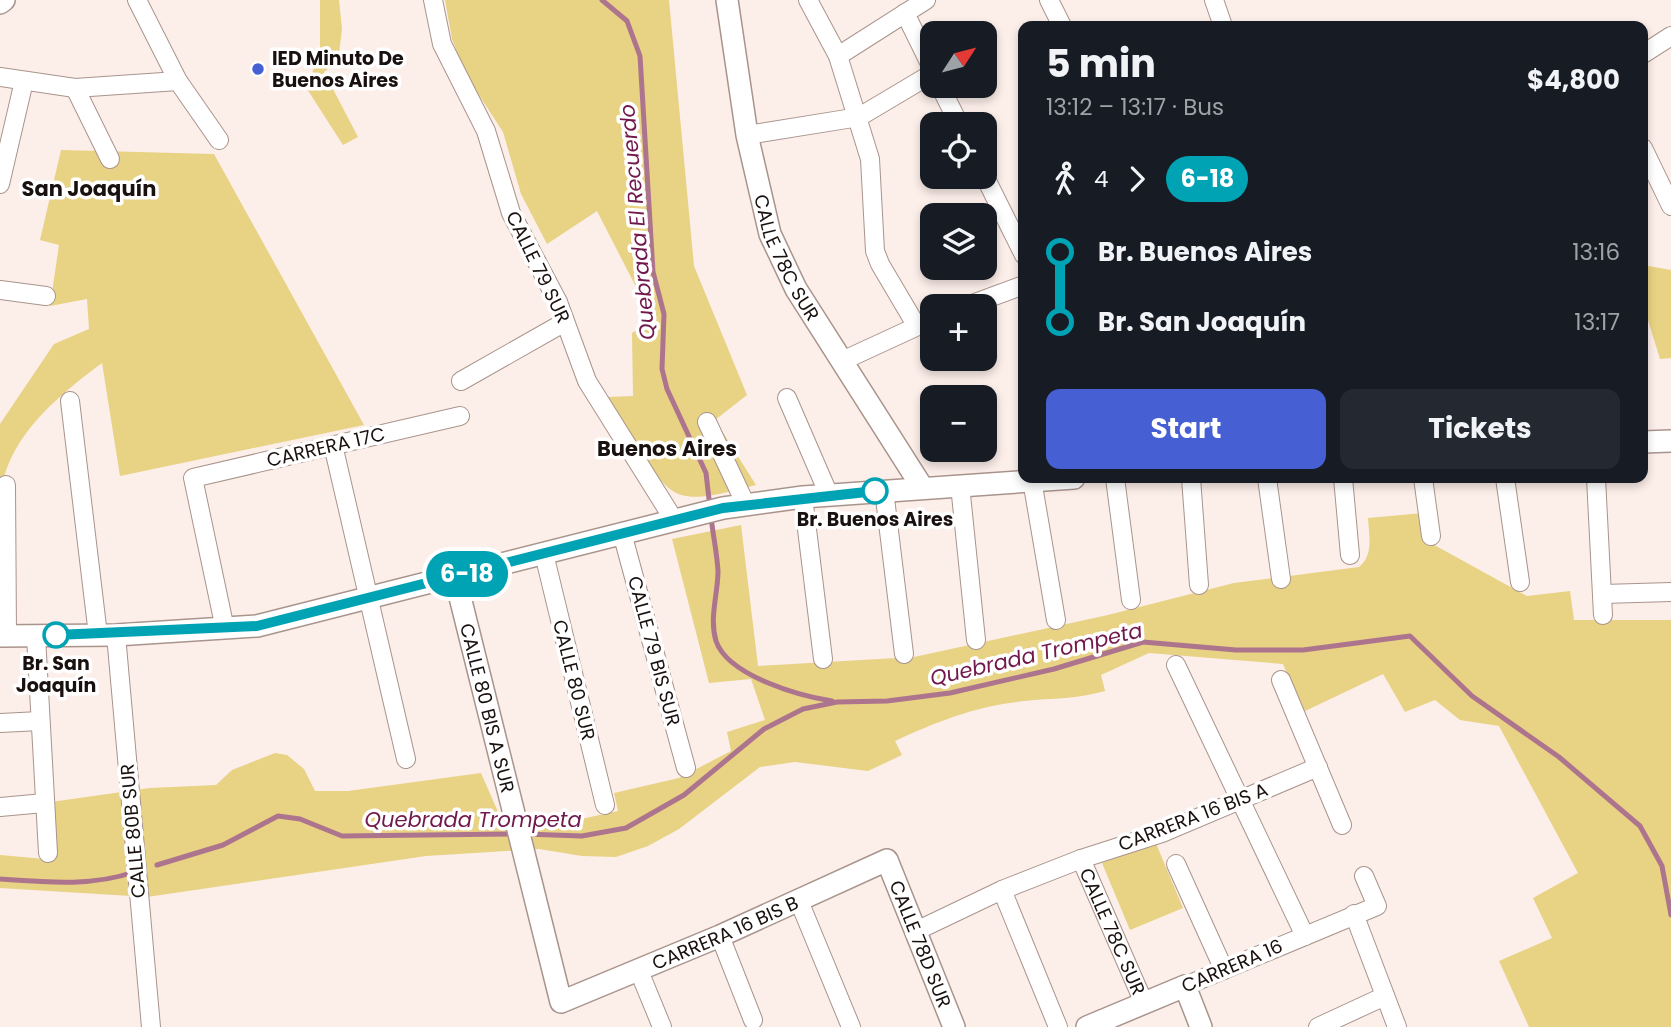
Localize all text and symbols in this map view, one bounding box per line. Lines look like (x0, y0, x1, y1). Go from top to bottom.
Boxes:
north arrow (920, 21, 998, 98)
map controls (920, 21, 997, 462)
text: 5 min (1046, 37, 1156, 90)
place label: IED Minuto De Buenos Aires (272, 45, 404, 94)
marker: IED Minuto De Buenos Aires (250, 61, 266, 77)
text: $4,800 (1527, 62, 1620, 98)
text: 13:12 – 13:17 · Bus (1046, 91, 1224, 123)
water label: Quebrada El Recuerdo (612, 103, 662, 341)
button: locate (920, 112, 997, 189)
icon: walk (1046, 160, 1084, 198)
icon: forward (1118, 160, 1156, 198)
text: 6-18 (1180, 162, 1234, 195)
text: 4 (1094, 163, 1108, 195)
district label: San Joaquín (22, 174, 156, 203)
street label: CALLE 78C SUR (748, 192, 826, 326)
button: layers (920, 203, 997, 280)
street label: CALLE 79 SUR (499, 206, 577, 328)
text: Br. Buenos Aires (1098, 234, 1312, 270)
text: 13:16 (1572, 236, 1620, 268)
button: + (920, 294, 997, 371)
text: Br. San Joaquín (1098, 304, 1306, 340)
text: 13:17 (1574, 306, 1620, 338)
button: − (920, 385, 997, 462)
button: Start (1046, 389, 1326, 469)
button: Tickets (1340, 389, 1620, 469)
street label: CARRERA 17C (264, 420, 388, 474)
district label: Buenos Aires (597, 434, 737, 463)
marker: Br. Buenos Aires (862, 478, 888, 504)
place label: Br. Buenos Aires (797, 506, 953, 533)
line badge: 6-18 (418, 551, 516, 597)
text: 6-18 (440, 557, 494, 590)
street label: CALLE 79 BIS SUR (621, 573, 687, 729)
water label: Quebrada Trompeta (927, 615, 1145, 693)
street label: CALLE 80 SUR (546, 617, 602, 743)
street label: CALLE 80 BIS A SUR (454, 620, 522, 796)
marker: Br. San Joaquín (43, 622, 69, 648)
place label: Br. San Joaquín (16, 650, 96, 699)
street label: CALLE 80B SUR (114, 763, 152, 899)
street label: CARRERA 16 BIS A (1114, 776, 1272, 858)
water label: Quebrada Trompeta (364, 805, 582, 834)
street label: CALLE 78C SUR (1073, 863, 1152, 999)
street label: CALLE 78D SUR (883, 876, 958, 1012)
street label: CARRERA 16 BIS B (648, 889, 802, 976)
street label: CARRERA 16 (1177, 932, 1287, 1000)

